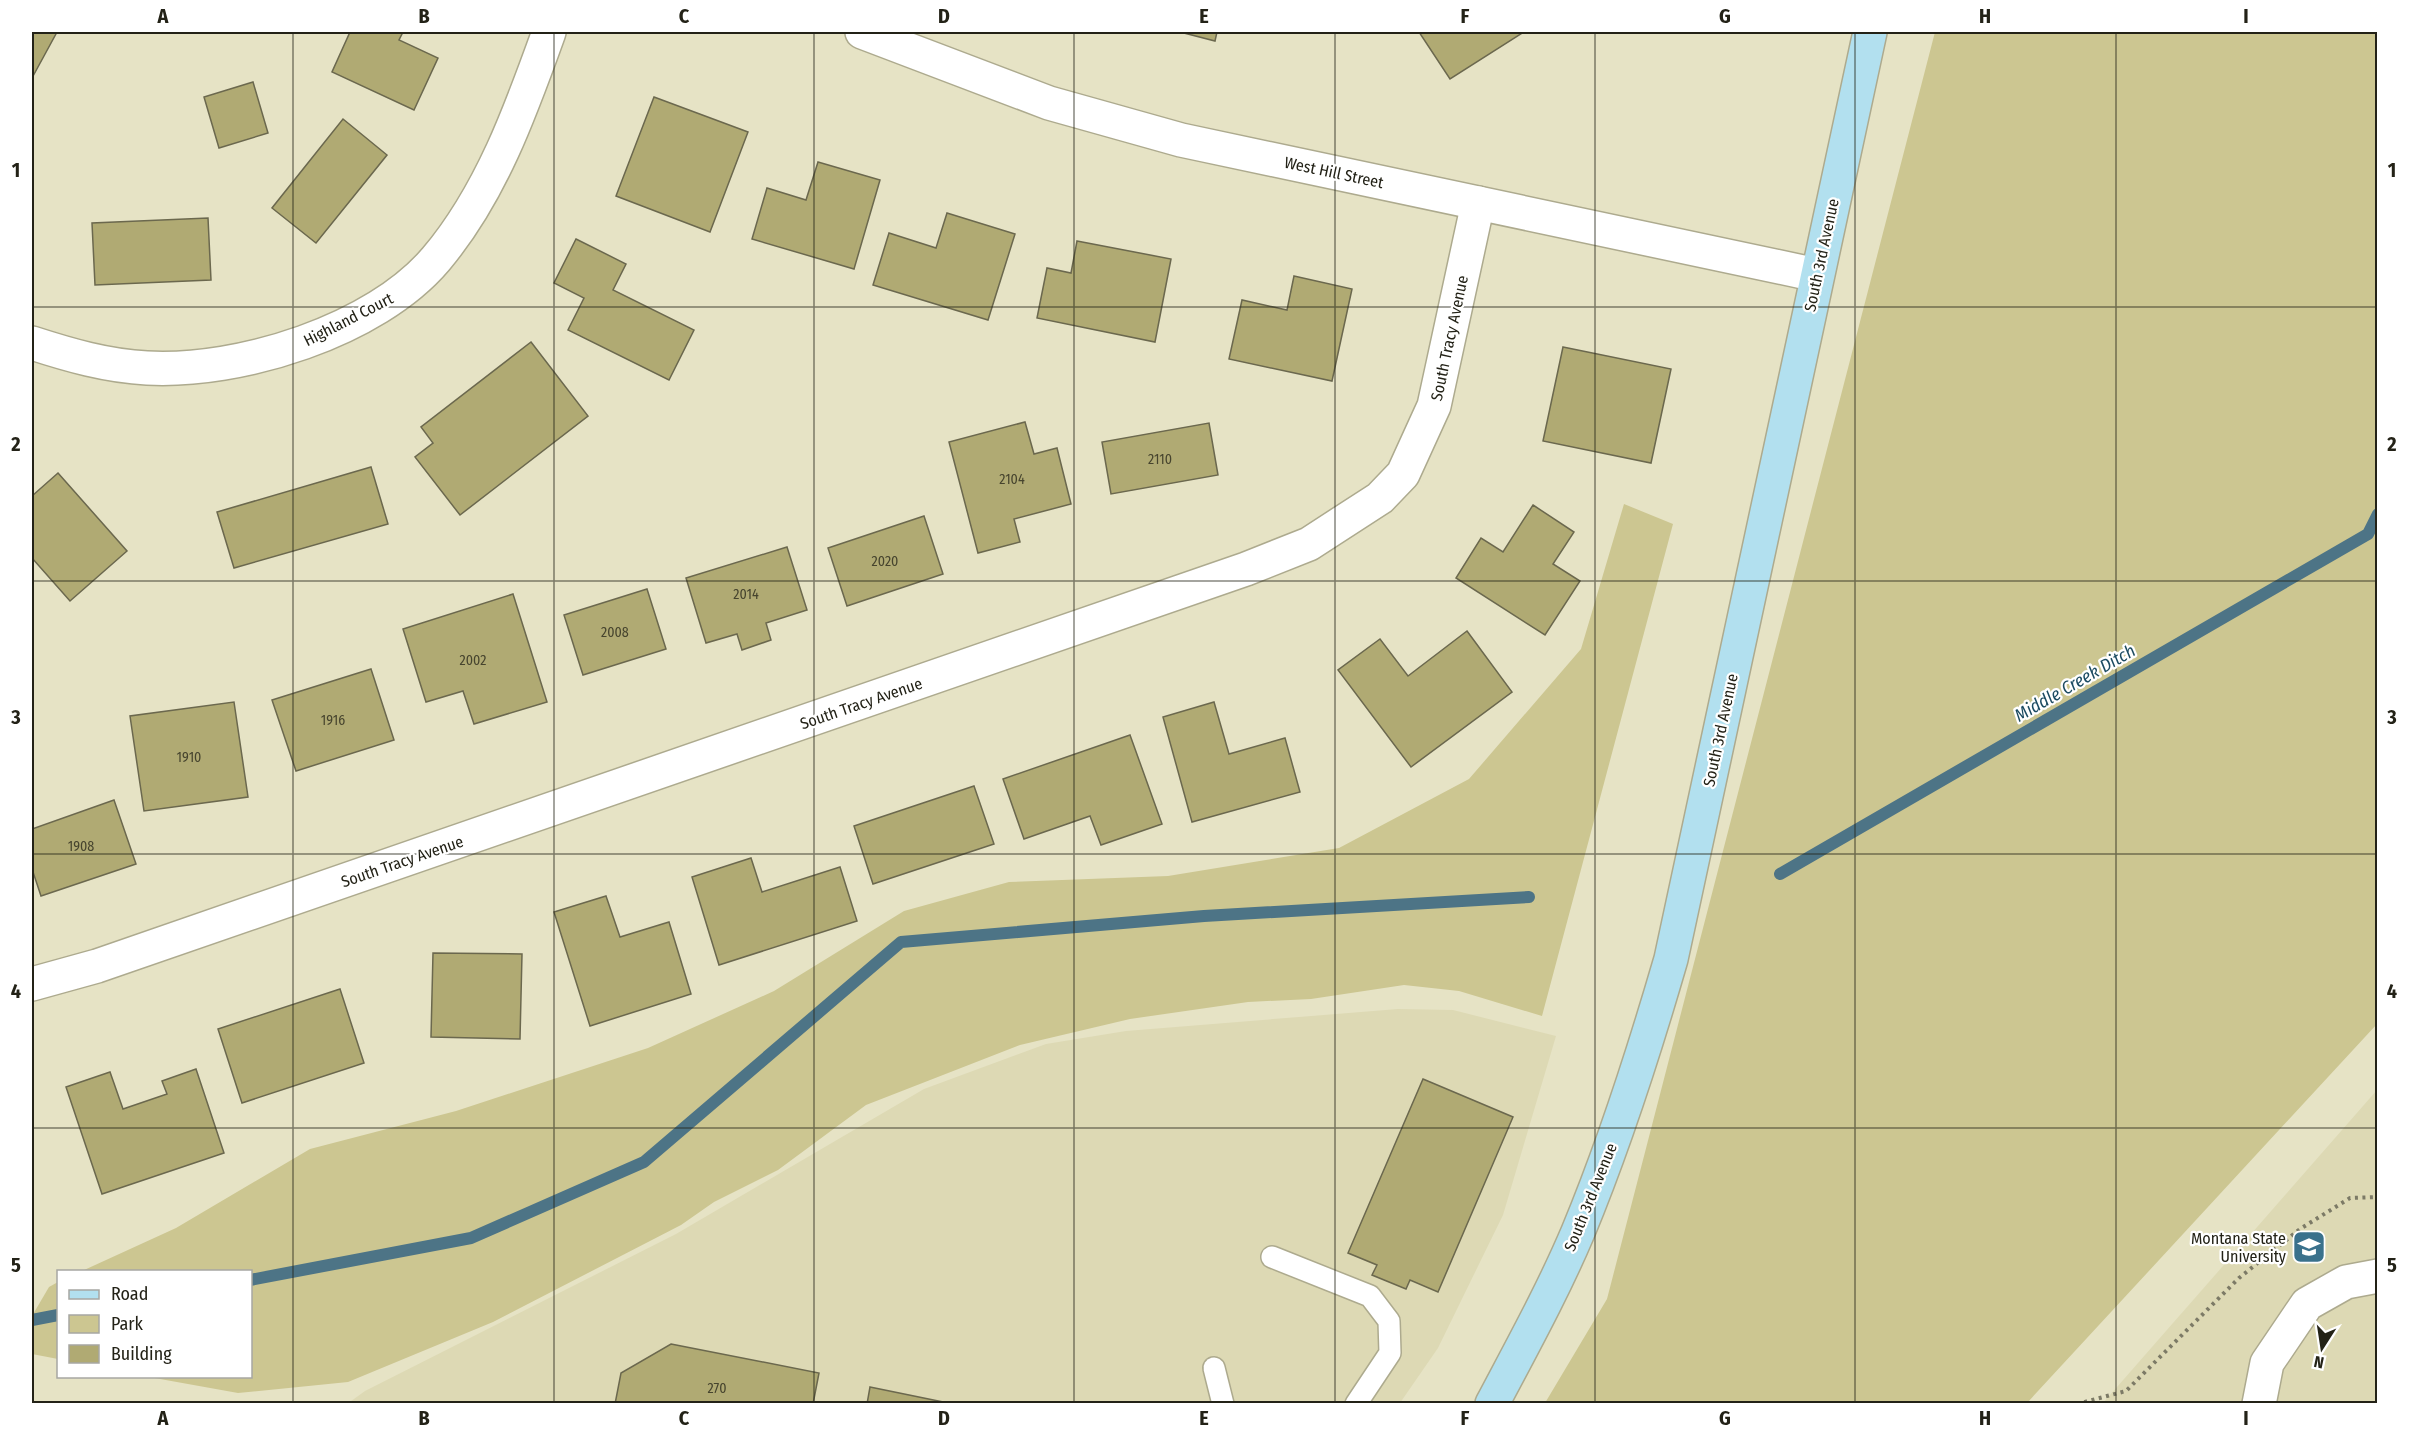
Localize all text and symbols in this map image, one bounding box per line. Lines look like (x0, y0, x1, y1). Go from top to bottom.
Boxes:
text: A (157, 4, 170, 28)
text: B (418, 4, 430, 28)
text: C (679, 4, 690, 28)
text: D (938, 4, 950, 28)
text: E (1199, 4, 1209, 28)
text: F (1461, 4, 1470, 28)
text: G (1719, 4, 1731, 28)
text: H (1979, 4, 1991, 28)
text: I (2243, 4, 2249, 28)
street label: West Hill Street (1283, 153, 1386, 192)
text: 1 (12, 158, 20, 182)
text: 1 (2388, 158, 2396, 182)
street label: South 3rd Avenue (1800, 197, 1843, 313)
street label: South Tracy Avenue (1427, 274, 1472, 403)
street label: Highland Court (300, 288, 397, 350)
text: 2 (10, 432, 21, 456)
text: 2 (2386, 432, 2397, 456)
house number: 2110 (1148, 451, 1172, 468)
house number: 2104 (999, 471, 1025, 488)
house number: 2020 (872, 553, 898, 570)
house number: 2014 (733, 586, 759, 603)
house number: 2008 (601, 624, 629, 641)
water label: Middle Creek Ditch (2011, 639, 2139, 727)
house number: 2002 (460, 652, 486, 669)
street label: South 3rd Avenue (1699, 672, 1742, 788)
street label: South Tracy Avenue (798, 674, 925, 733)
text: 3 (10, 705, 21, 729)
text: 3 (2386, 705, 2397, 729)
house number: 1916 (321, 712, 345, 729)
house number: 1910 (177, 749, 201, 766)
street label: South Tracy Avenue (339, 832, 466, 891)
house number: 1908 (68, 838, 94, 855)
text: 4 (11, 979, 21, 1003)
text: 4 (2387, 979, 2397, 1003)
street label: South 3rd Avenue (1560, 1140, 1621, 1254)
place label: Montana State University (2191, 1229, 2287, 1266)
school or university icon: Montana State University (2291, 1229, 2327, 1265)
text: 5 (11, 1253, 21, 1277)
text: 5 (2387, 1253, 2397, 1277)
legend (57, 1270, 252, 1378)
text: Road (111, 1283, 148, 1305)
text: Park (111, 1313, 144, 1335)
north arrow (2292, 1318, 2352, 1378)
text: Building (111, 1343, 172, 1365)
text: N (2312, 1352, 2326, 1372)
house number: 270 (708, 1380, 726, 1397)
text: A (157, 1406, 170, 1430)
text: B (418, 1406, 430, 1430)
text: C (679, 1406, 690, 1430)
text: D (938, 1406, 950, 1430)
text: E (1199, 1406, 1209, 1430)
text: F (1461, 1406, 1470, 1430)
text: G (1719, 1406, 1731, 1430)
text: H (1979, 1406, 1991, 1430)
text: I (2243, 1406, 2249, 1430)

